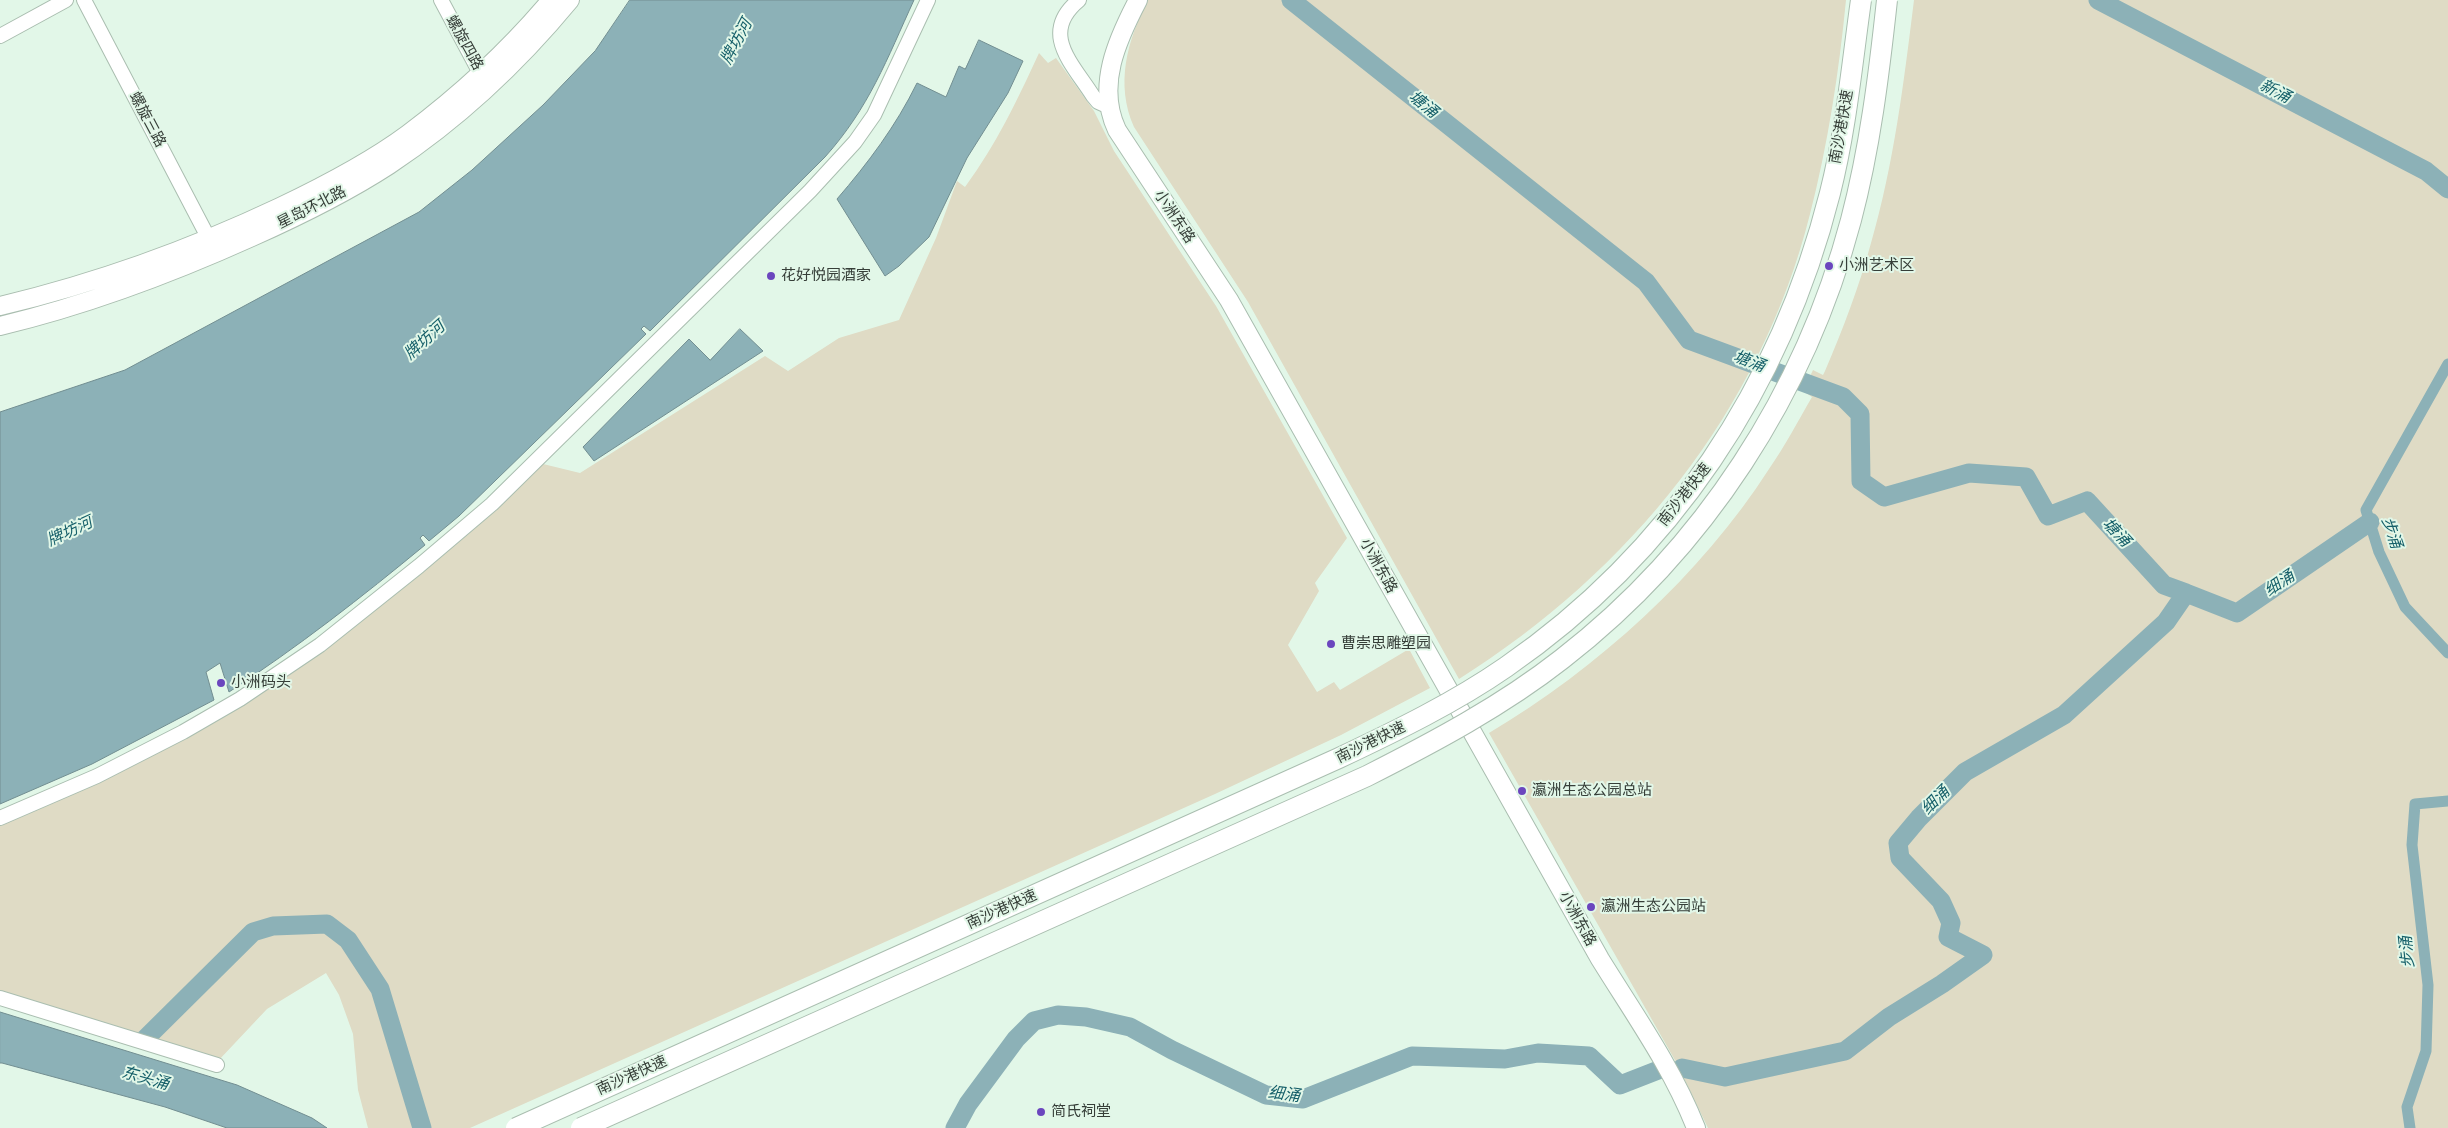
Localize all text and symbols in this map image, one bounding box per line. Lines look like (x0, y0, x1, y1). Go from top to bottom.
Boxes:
street label: 螺旋四路 (442, 12, 486, 74)
water label: 牌坊河 (717, 16, 757, 68)
water label: 新涌 (2256, 76, 2294, 108)
water label: 塘涌 (1405, 87, 1441, 123)
street label: 螺旋三路 (125, 89, 169, 151)
street label: 南沙港快速 (1827, 89, 1857, 165)
street label: 星岛环北路 (275, 183, 349, 233)
street label: 小洲东路 (1150, 187, 1198, 247)
place label: 小洲艺术区 (1839, 257, 1914, 275)
marker: 小洲艺术区 (1823, 260, 1835, 272)
place label: 花好悦园酒家 (781, 267, 871, 285)
marker: 花好悦园酒家 (765, 270, 777, 282)
water label: 牌坊河 (401, 318, 449, 364)
water label: 塘涌 (1731, 347, 1767, 377)
street label: 南沙港快速 (1655, 460, 1715, 530)
water label: 牌坊河 (44, 513, 96, 551)
water label: 塘涌 (2098, 515, 2134, 551)
water label: 步涌 (2377, 515, 2405, 551)
street label: 小洲东路 (1356, 535, 1400, 597)
water label: 细涌 (2261, 567, 2299, 601)
place label: 曹崇思雕塑园 (1341, 635, 1431, 653)
marker: 曹崇思雕塑园 (1325, 638, 1337, 650)
place label: 小洲码头 (231, 674, 291, 692)
marker: 小洲码头 (215, 677, 227, 689)
street label: 南沙港快速 (1333, 718, 1409, 768)
place label: 瀛洲生态公园总站 (1532, 782, 1652, 800)
water label: 细涌 (1918, 783, 1954, 819)
marker: 瀛洲生态公园总站 (1516, 785, 1528, 797)
street label: 南沙港快速 (964, 887, 1040, 933)
street label: 小洲东路 (1555, 888, 1599, 950)
place label: 瀛洲生态公园站 (1601, 898, 1706, 916)
marker: 瀛洲生态公园站 (1585, 901, 1597, 913)
water label: 步涌 (2397, 935, 2419, 969)
street label: 南沙港快速 (594, 1053, 670, 1099)
water label: 东头涌 (119, 1064, 171, 1094)
water label: 细涌 (1267, 1084, 1301, 1106)
place label: 简氏祠堂 (1051, 1103, 1111, 1121)
marker: 简氏祠堂 (1035, 1106, 1047, 1118)

